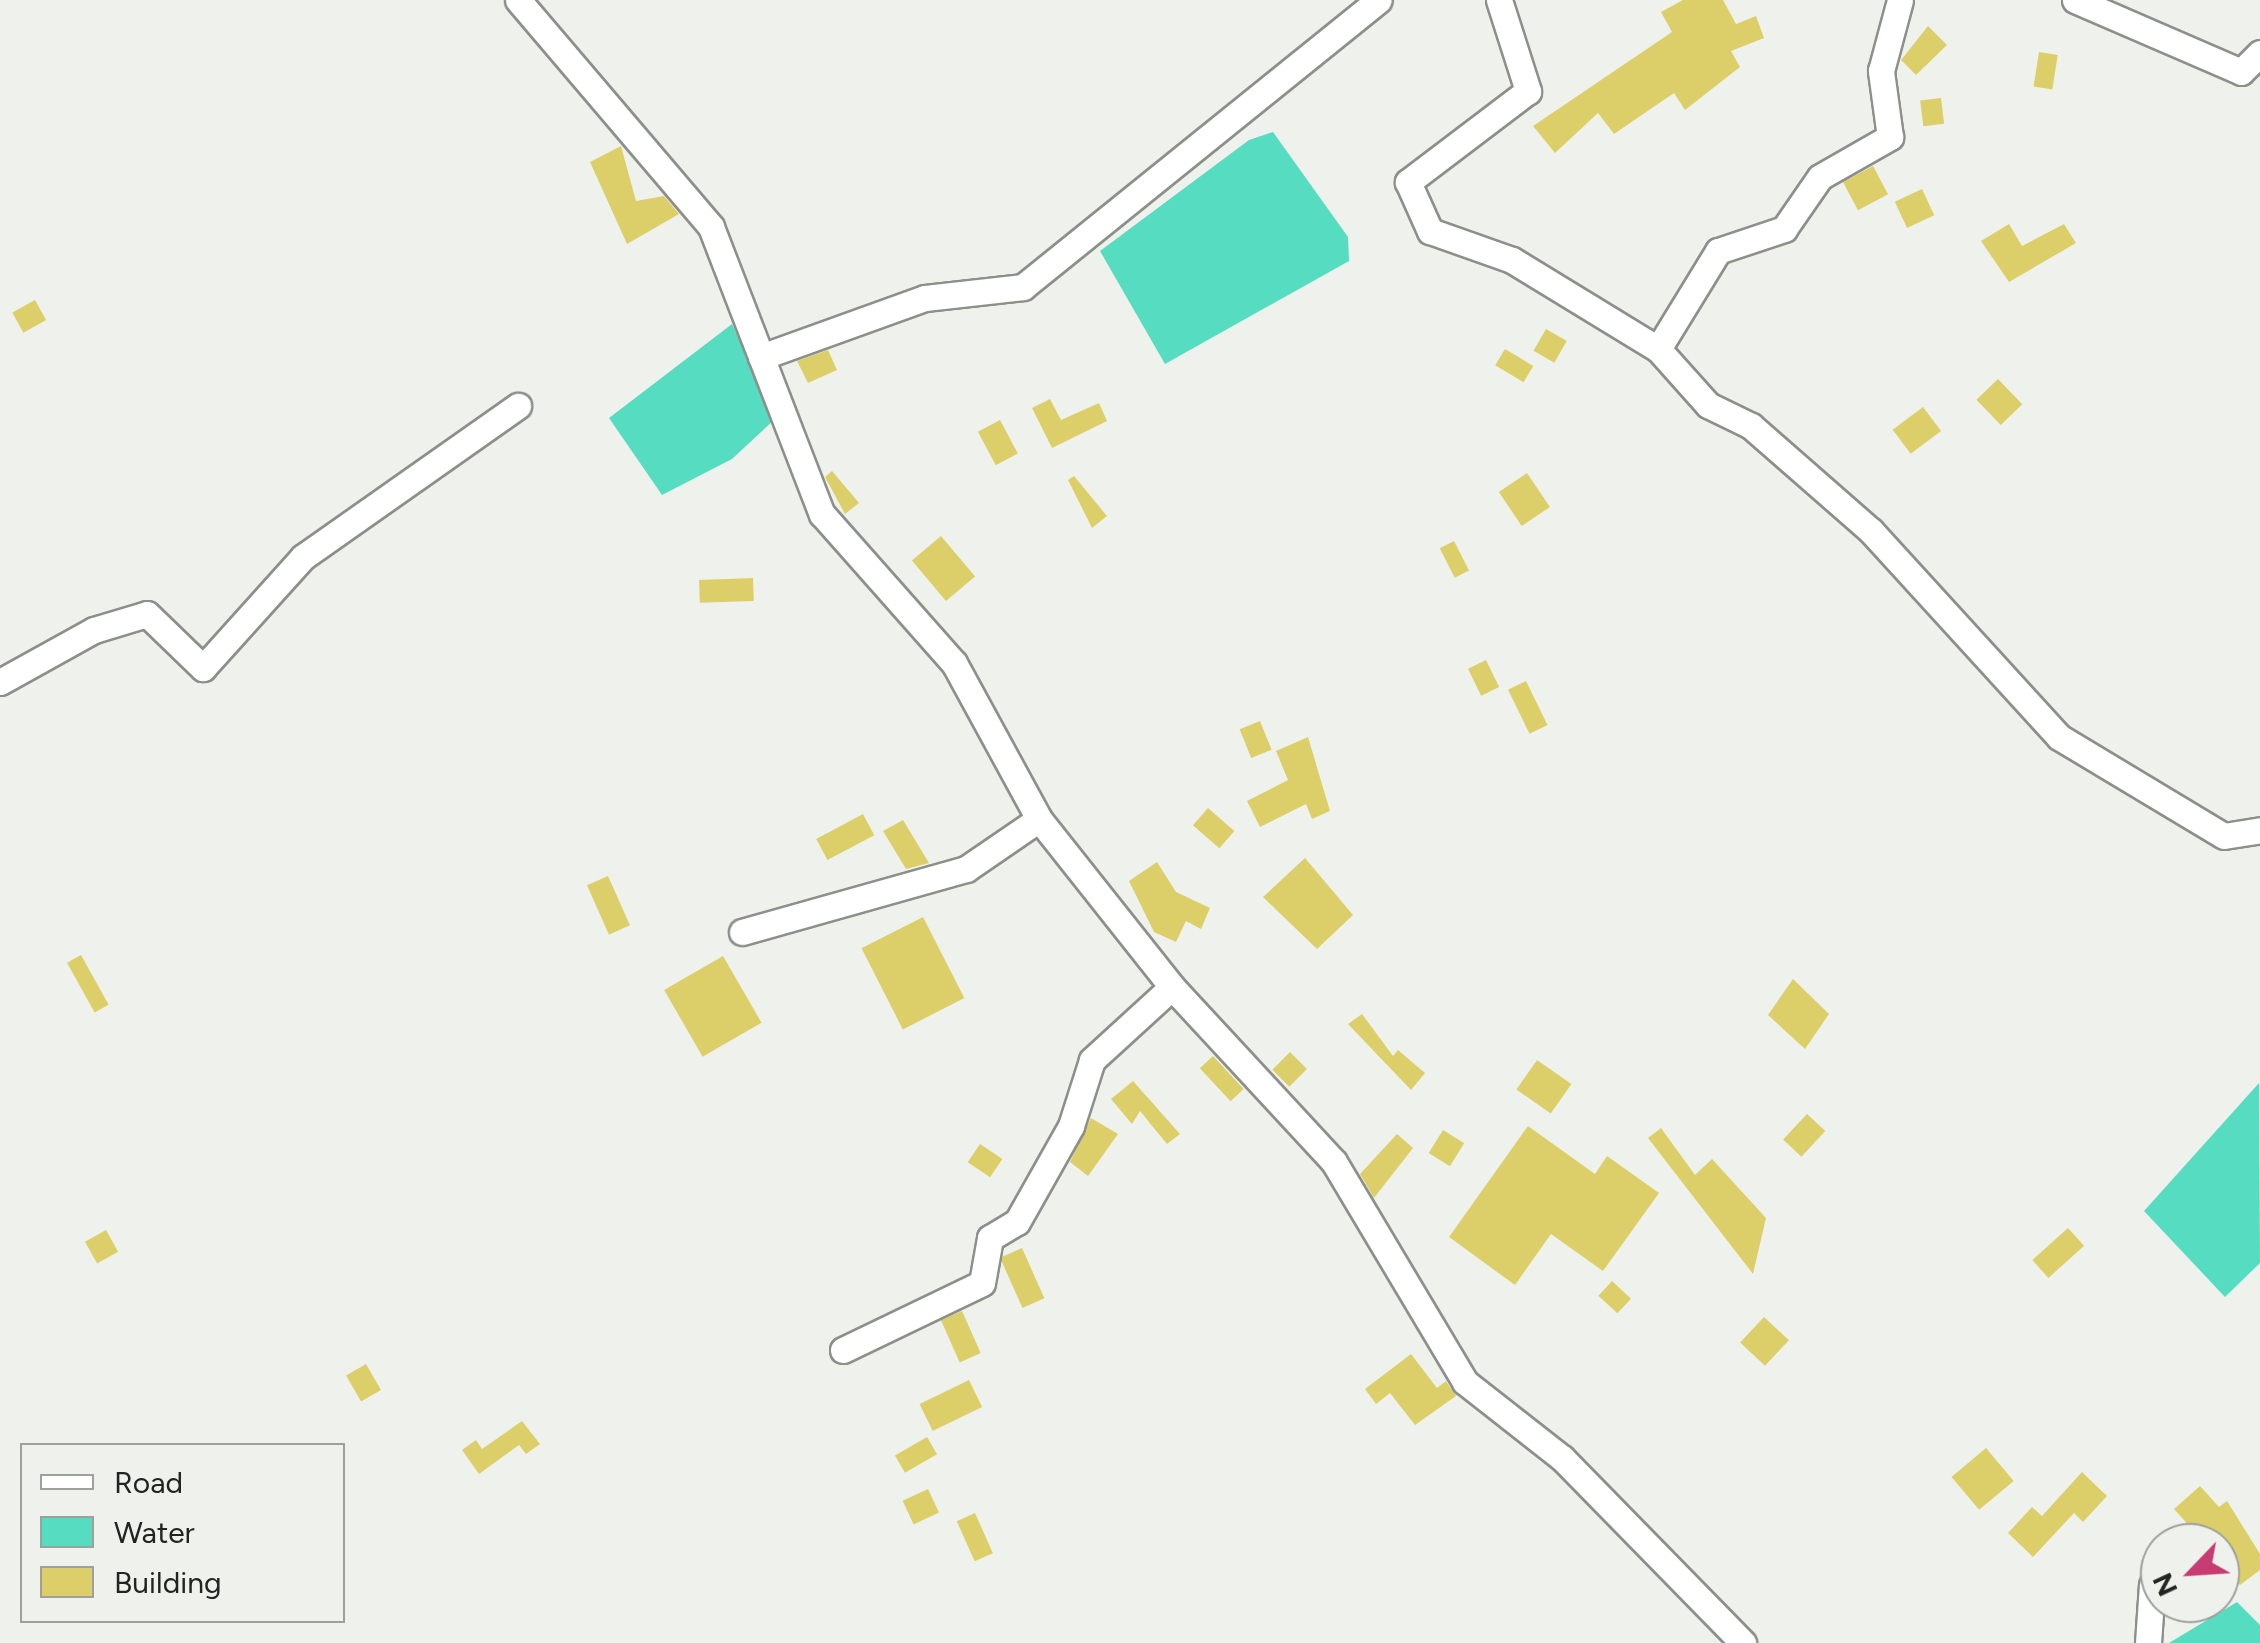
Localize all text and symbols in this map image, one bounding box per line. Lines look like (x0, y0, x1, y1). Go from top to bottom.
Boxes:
legend (20, 1443, 345, 1623)
text: Road (114, 1464, 183, 1501)
text: Water (114, 1514, 195, 1551)
north arrow (2140, 1523, 2240, 1623)
text: Building (114, 1564, 222, 1601)
text: N (2145, 1568, 2185, 1602)

